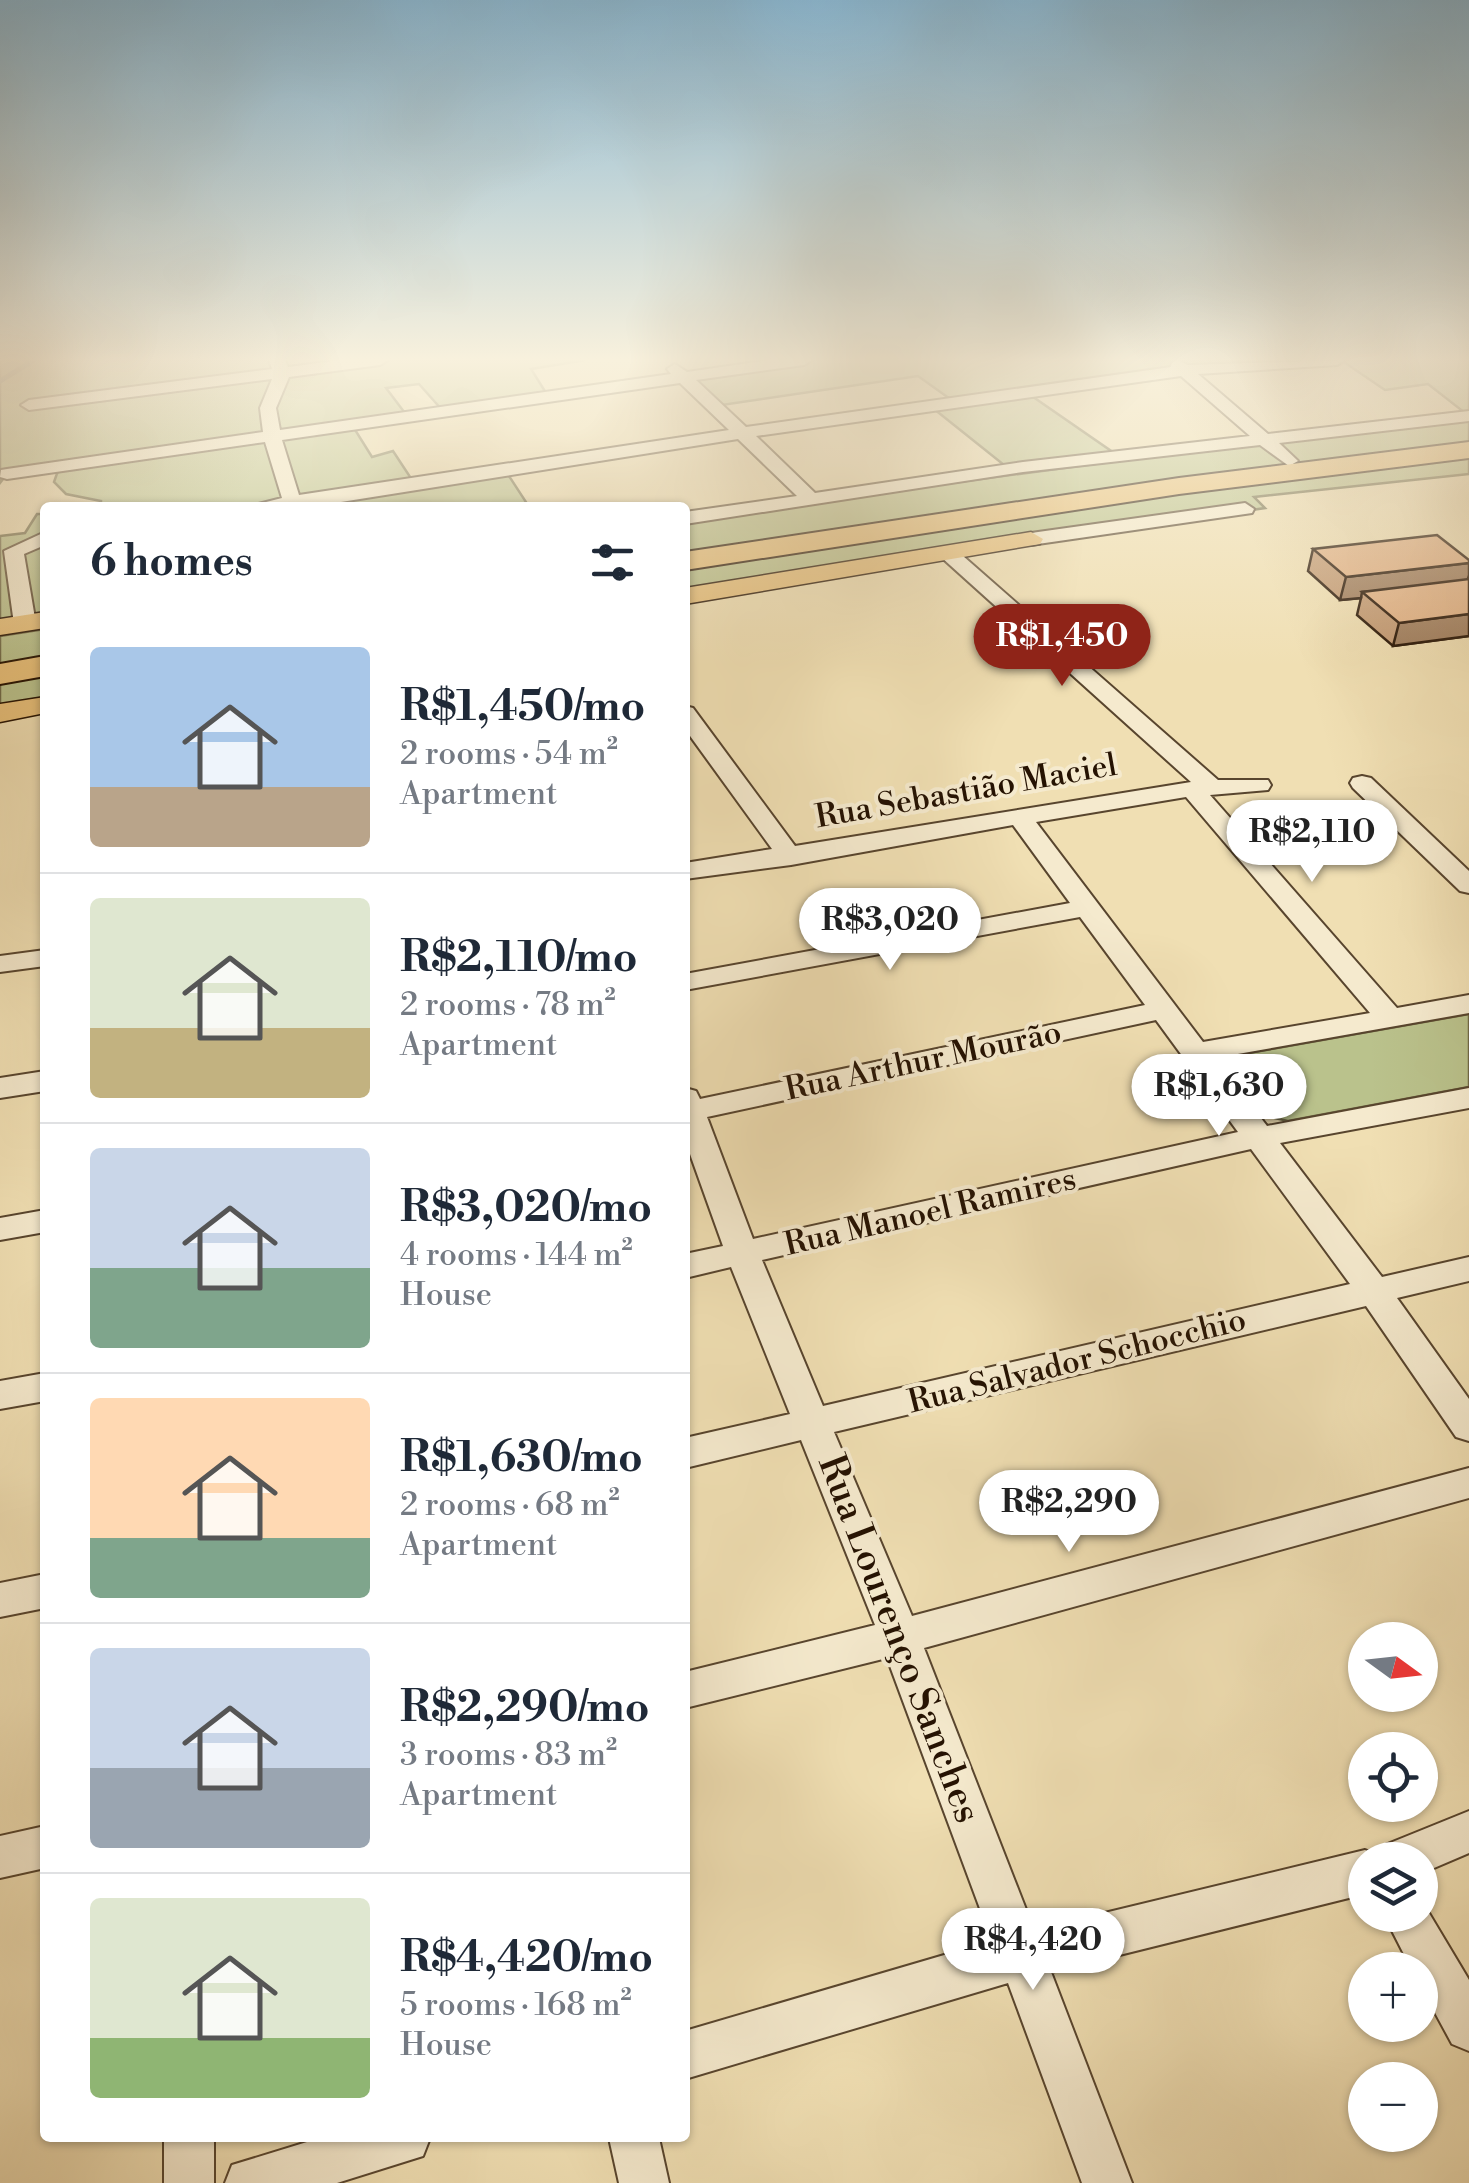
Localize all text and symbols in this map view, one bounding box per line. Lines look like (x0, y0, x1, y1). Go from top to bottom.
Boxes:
icon: filters (585, 535, 640, 590)
text: 6 homes (90, 536, 253, 589)
pin: R$1,450 (970, 604, 1154, 689)
text: R$1,450 (996, 616, 1128, 656)
text: R$1,450/mo (400, 681, 645, 734)
icon: home (170, 687, 290, 807)
text: 2 rooms · 54 m² (400, 734, 618, 774)
street label: Rua Sebastião Maciel (812, 745, 1121, 837)
text: Apartment (400, 774, 557, 814)
pin: R$2,110 (1220, 800, 1404, 885)
text: R$2,110 (1249, 812, 1375, 852)
pin: R$3,020 (798, 888, 982, 973)
text: R$3,020 (821, 900, 959, 940)
text: R$2,110/mo (400, 932, 638, 985)
icon: home (170, 938, 290, 1058)
text: 2 rooms · 78 m² (400, 985, 616, 1025)
street label: Rua Arthur Mourão (781, 1012, 1065, 1110)
text: Apartment (400, 1025, 557, 1065)
pin: R$1,630 (1127, 1054, 1311, 1139)
text: R$1,630 (1154, 1066, 1284, 1106)
street label: Rua Manoel Ramires (780, 1159, 1080, 1265)
text: R$3,020/mo (400, 1182, 652, 1235)
icon: home (170, 1188, 290, 1308)
text: 4 rooms · 144 m² (400, 1235, 633, 1275)
text: House (400, 1275, 492, 1315)
street label: Rua Salvador Schocchio (904, 1300, 1250, 1422)
text: R$1,630/mo (400, 1432, 643, 1485)
icon: home (170, 1438, 290, 1558)
street label: Rua Lourenço Sanches (807, 1448, 991, 1830)
pin: R$2,290 (977, 1470, 1161, 1555)
text: R$2,290 (1001, 1482, 1137, 1522)
text: 2 rooms · 68 m² (400, 1485, 620, 1525)
text: Apartment (400, 1525, 557, 1565)
north arrow (1348, 1622, 1438, 1712)
map controls (1348, 1622, 1438, 2152)
text: R$2,290/mo (400, 1682, 649, 1735)
icon: home (170, 1688, 290, 1808)
button: locate (1348, 1732, 1438, 1822)
text: 3 rooms · 83 m² (400, 1735, 617, 1775)
text: Apartment (400, 1775, 557, 1815)
button: layers (1348, 1842, 1438, 1932)
pin: R$4,420 (941, 1908, 1125, 1993)
text: R$4,420 (964, 1920, 1102, 1960)
text: R$4,420/mo (400, 1932, 653, 1985)
icon: home (170, 1938, 290, 2058)
button: + (1348, 1952, 1438, 2042)
text: 5 rooms · 168 m² (400, 1985, 632, 2025)
text: House (400, 2025, 492, 2065)
button: − (1348, 2062, 1438, 2152)

